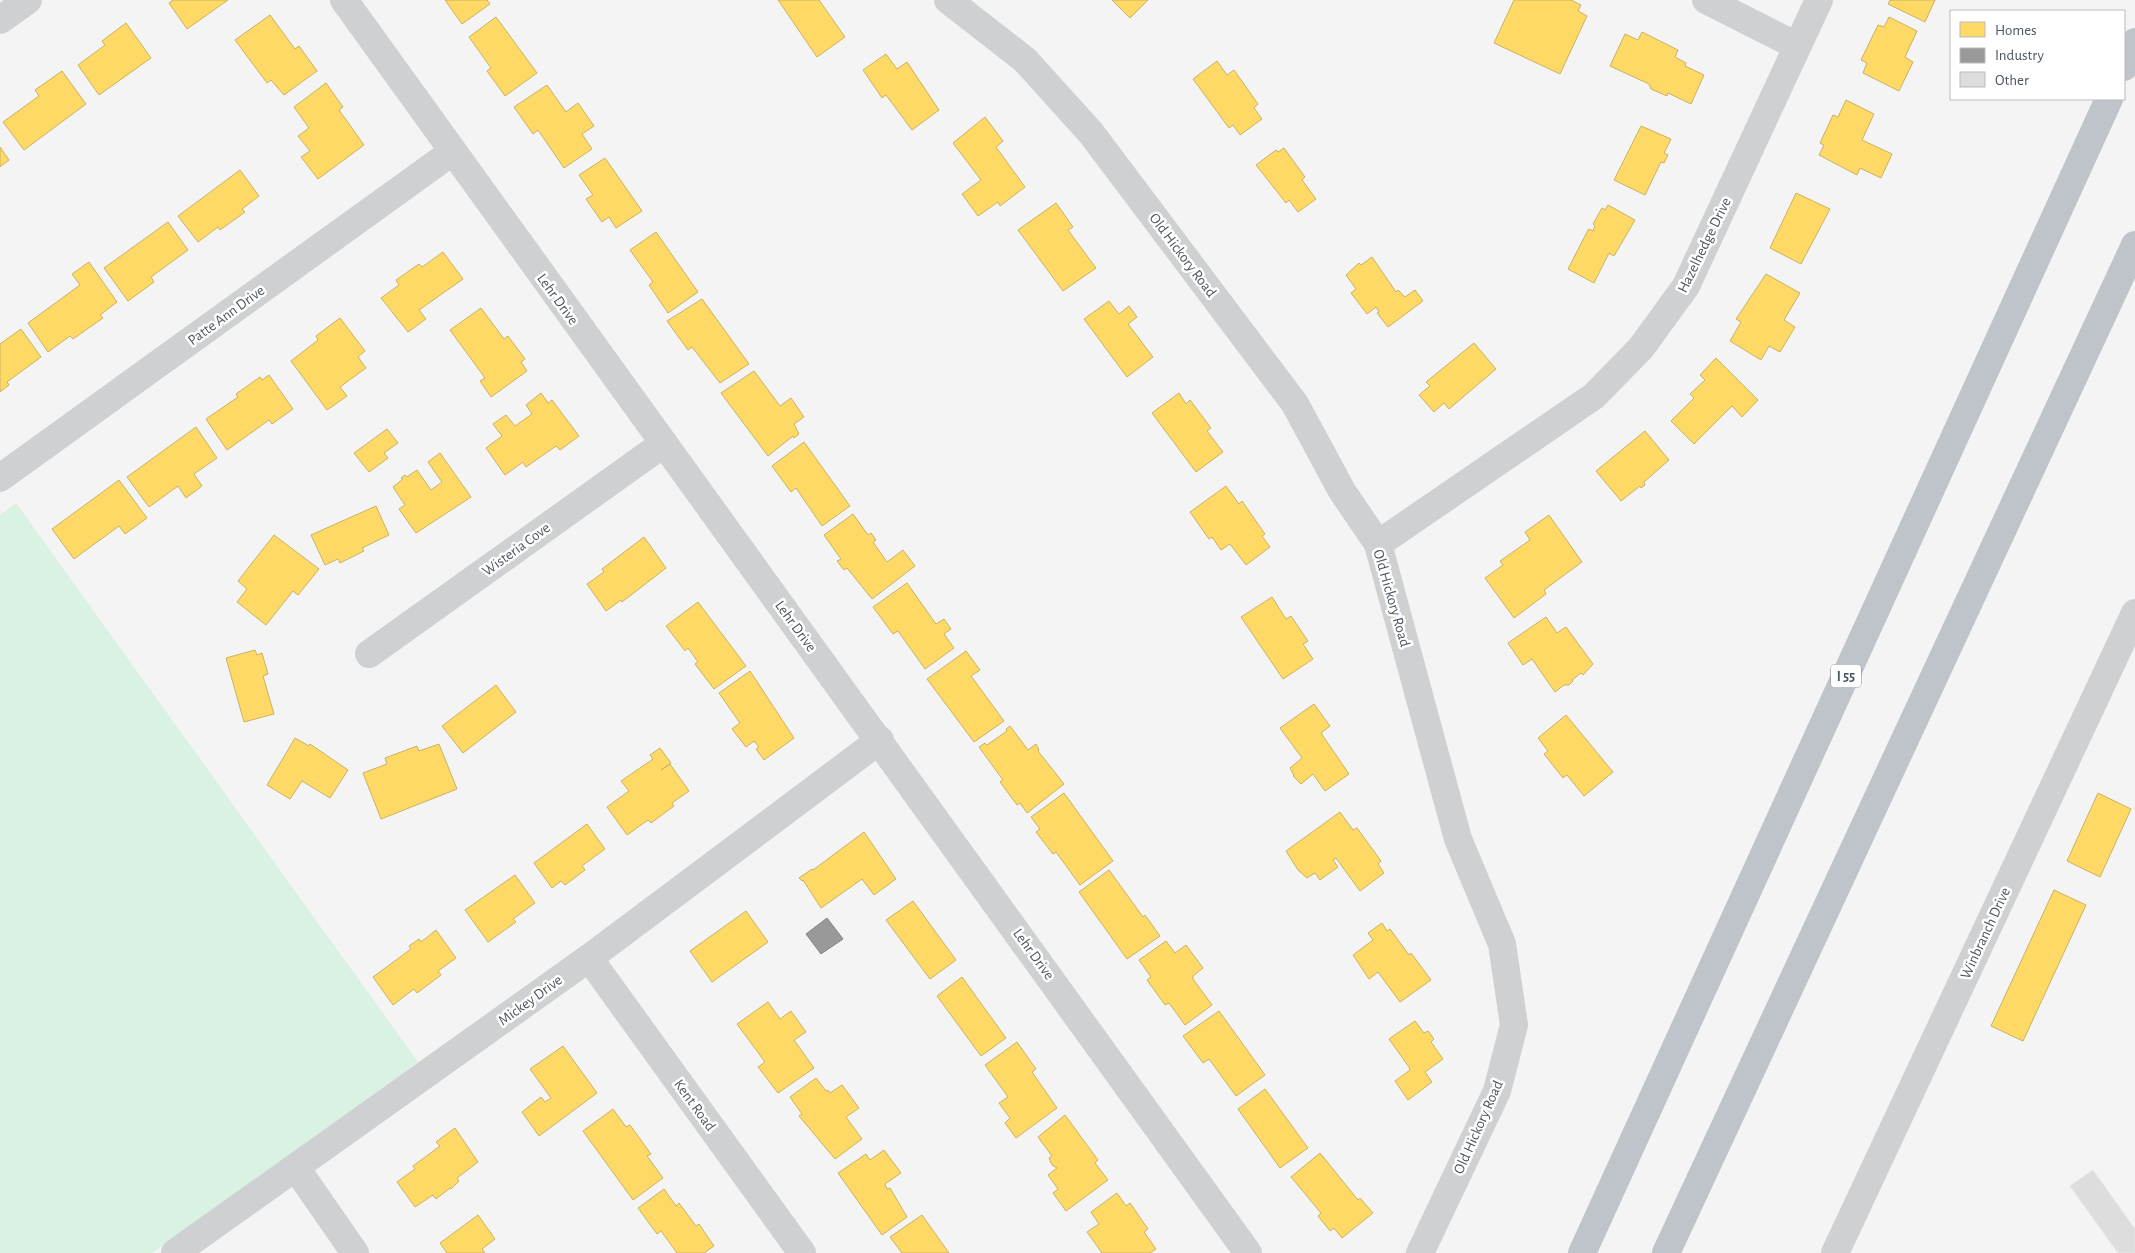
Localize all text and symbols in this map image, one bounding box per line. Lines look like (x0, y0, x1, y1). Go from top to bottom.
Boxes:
legend (1950, 10, 2125, 100)
text: Homes (1995, 23, 2037, 38)
text: Industry (1995, 48, 2044, 63)
text: Other (1995, 73, 2029, 88)
street label: Hazelhedge Drive (1675, 195, 1734, 295)
street label: Old Hickory Road (1146, 211, 1219, 300)
street label: Lehr Drive (534, 271, 581, 328)
street label: Patte Ann Drive (185, 283, 267, 348)
street label: Wisteria Cove (480, 520, 553, 579)
street label: Old Hickory Road (1370, 548, 1413, 649)
street label: Lehr Drive (772, 598, 819, 655)
road number: I 55 (1831, 664, 1861, 688)
street label: Winbranch Drive (1958, 885, 2013, 981)
street label: Lehr Drive (1010, 926, 1057, 983)
street label: Mickey Drive (496, 972, 565, 1028)
street label: Kent Road (671, 1077, 718, 1134)
street label: Old Hickory Road (1451, 1078, 1506, 1176)

